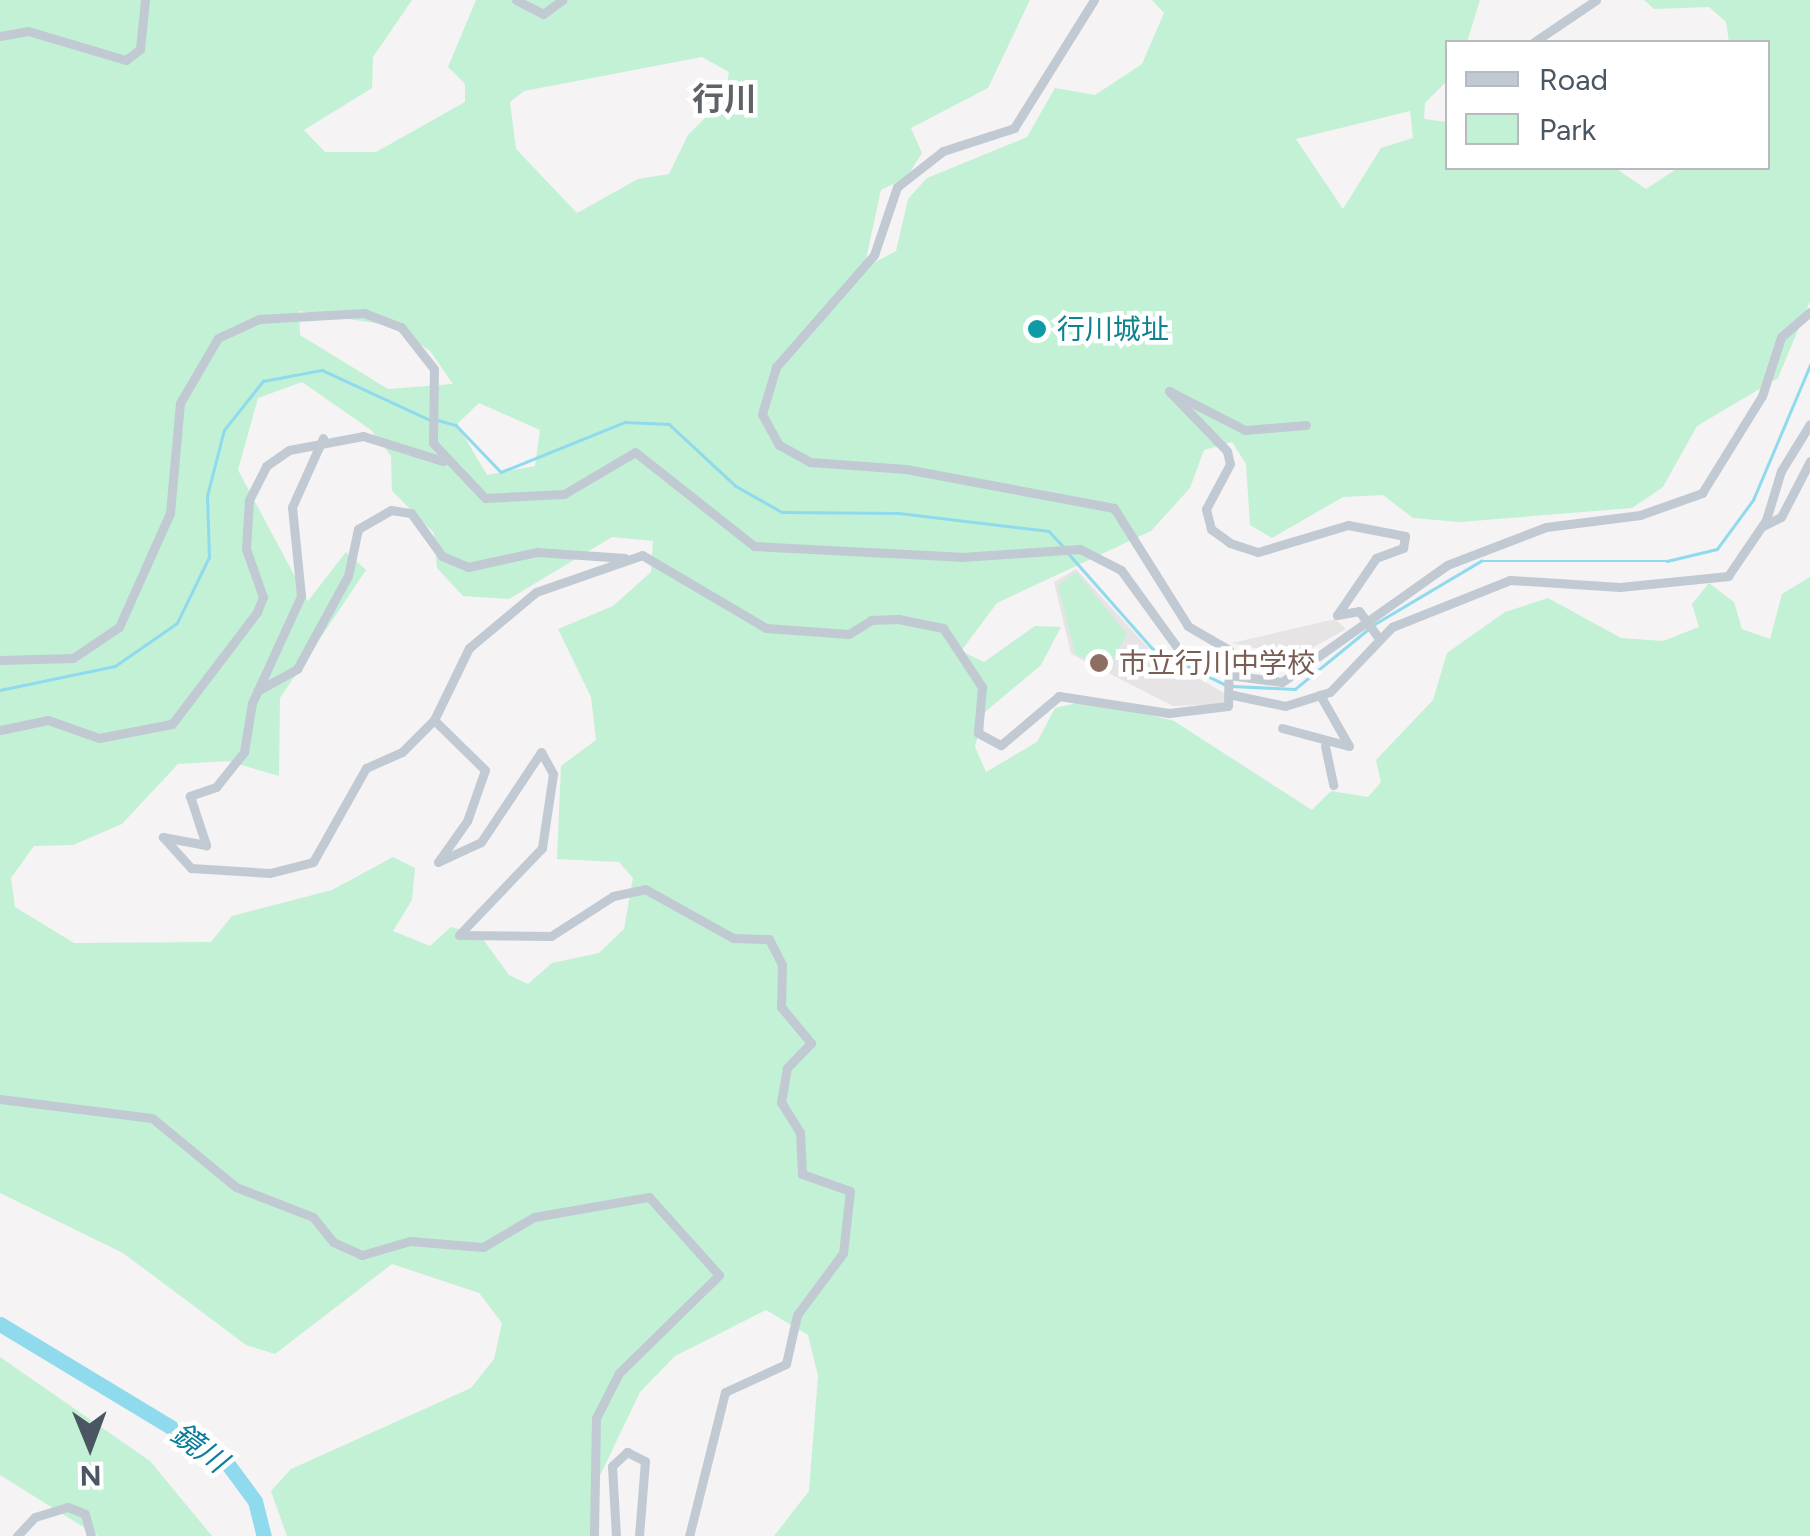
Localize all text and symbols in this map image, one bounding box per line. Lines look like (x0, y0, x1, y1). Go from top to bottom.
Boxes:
legend (1445, 40, 1770, 170)
text: Road (1539, 61, 1608, 98)
district label: 行川 (692, 80, 756, 118)
text: Park (1539, 111, 1596, 148)
place label: 行川城址 (1057, 312, 1169, 346)
marker: 行川城址 (1026, 318, 1048, 340)
place label: 市立行川中学校 (1119, 646, 1315, 680)
marker: 市立行川中学校 (1088, 652, 1110, 674)
north arrow (40, 1396, 140, 1496)
water label: 鏡川 (164, 1416, 234, 1480)
text: N (79, 1459, 102, 1493)

